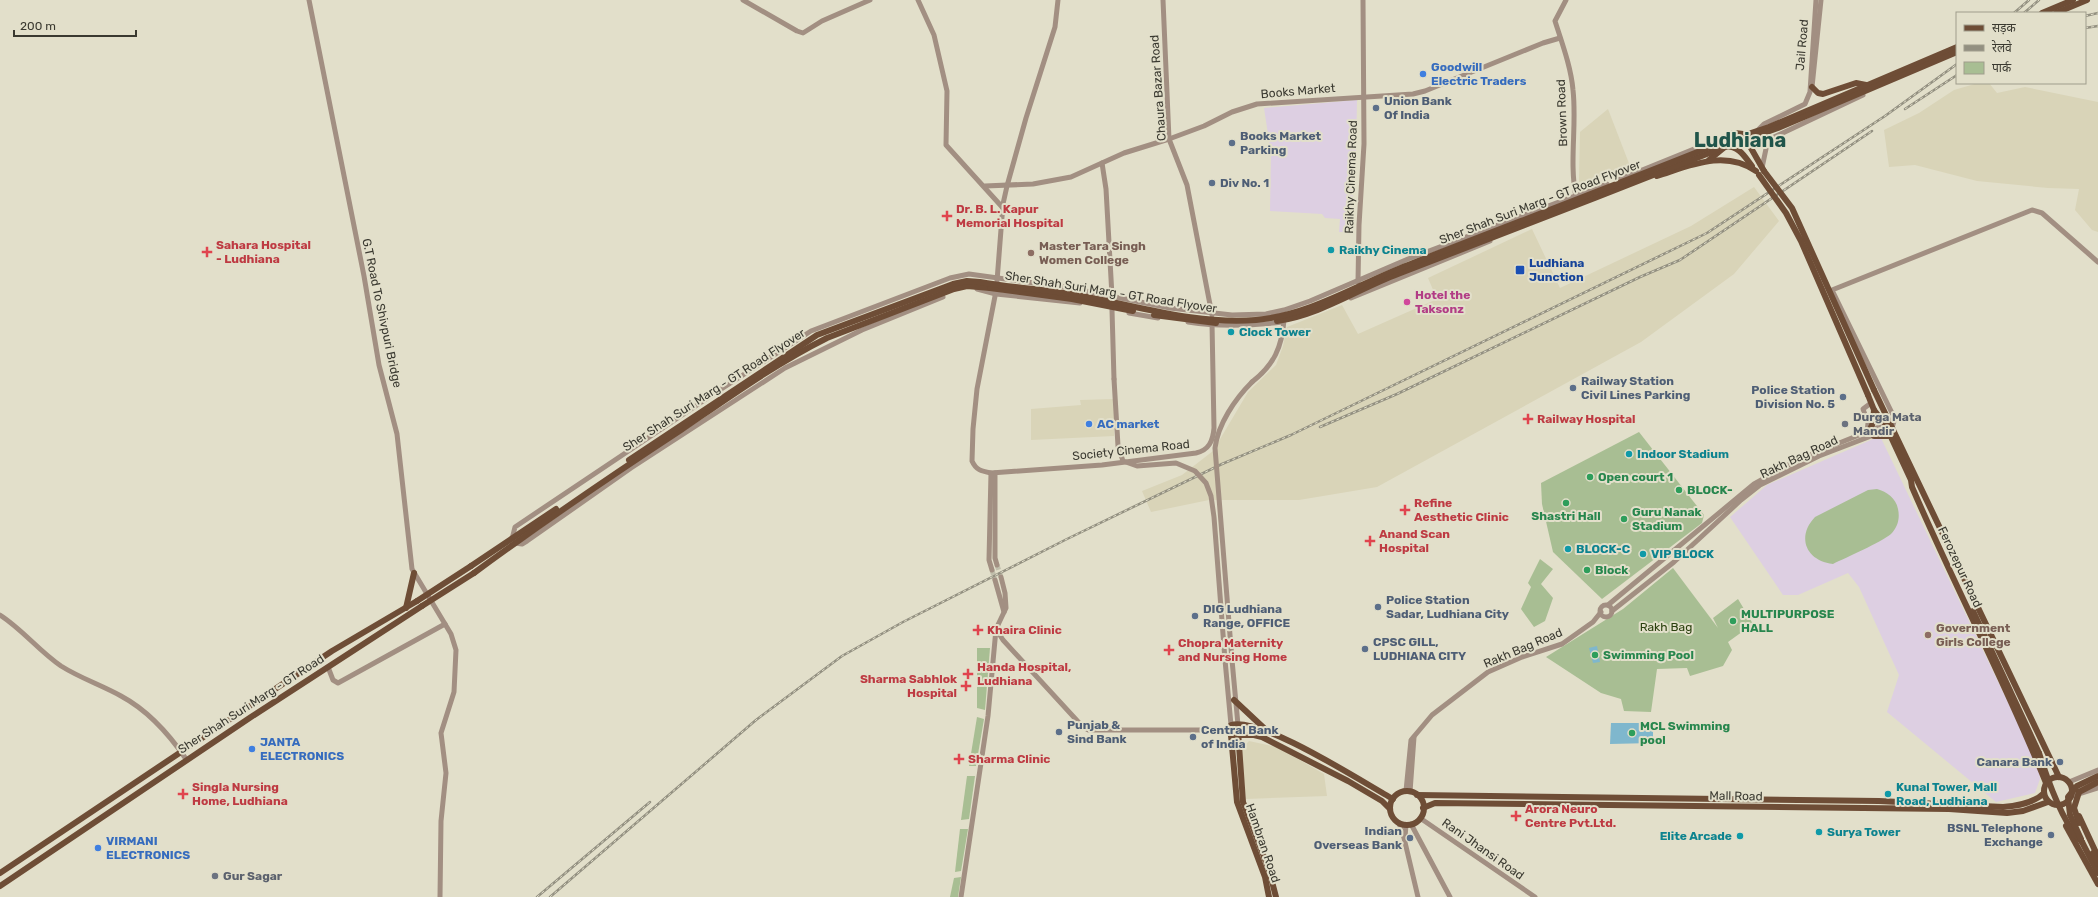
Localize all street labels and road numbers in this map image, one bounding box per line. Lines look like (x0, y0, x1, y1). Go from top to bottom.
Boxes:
street label: Jail Road (1793, 19, 1811, 71)
street label: Chaura Bazar Road (1147, 35, 1169, 141)
street label: Brown Road (1554, 79, 1570, 147)
street label: Books Market (1260, 81, 1336, 101)
street label: Raikhy Cinema Road (1342, 120, 1360, 234)
street label: Sher Shah Suri Marg - GT Road Flyover (1437, 157, 1643, 247)
street label: G.T Road To Shivpuri Bridge (359, 237, 405, 389)
street label: Sher Shah Suri Marg - GT Road Flyover (1004, 268, 1219, 316)
street label: Sher Shah Suri Marg - GT Road Flyover (620, 325, 808, 454)
street label: Rakh Bag Road (1758, 433, 1840, 481)
street label: Society Cinema Road (1072, 437, 1190, 463)
street label: Ferozepur Road (1935, 524, 1985, 610)
street label: Rakh Bag Road (1482, 625, 1564, 671)
street label: Sher Shah Suri Marg - GT Road (175, 652, 327, 756)
street label: Mall Road (1709, 789, 1763, 803)
street label: Hambran Road (1243, 802, 1283, 884)
street label: Rani Jhansi Road (1439, 815, 1527, 883)

